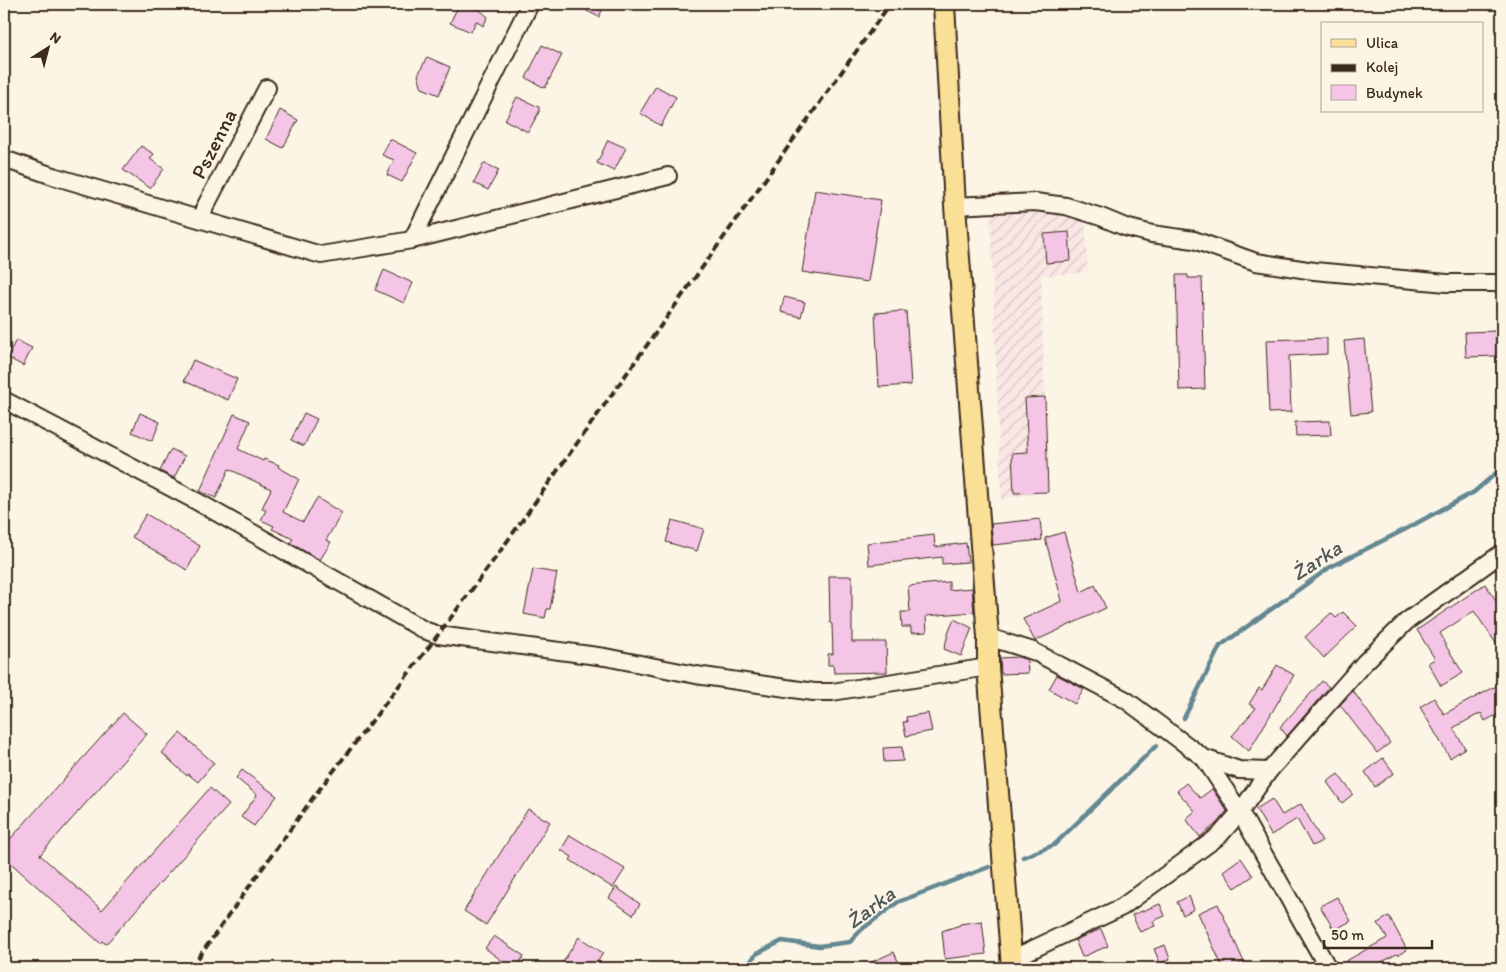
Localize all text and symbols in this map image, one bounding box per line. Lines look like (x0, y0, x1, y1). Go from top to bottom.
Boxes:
north arrow (22, 22, 72, 72)
legend (1321, 22, 1484, 112)
text: N (47, 28, 64, 48)
text: Ulica (1366, 34, 1399, 52)
text: Kolej (1366, 58, 1398, 76)
text: Budynek (1366, 84, 1423, 102)
street label: Pszenna (185, 105, 242, 183)
water label: Żarka (1286, 534, 1348, 587)
water label: Żarka (840, 879, 901, 935)
scale bar (1324, 917, 1431, 949)
text: 50 m (1331, 926, 1364, 944)

